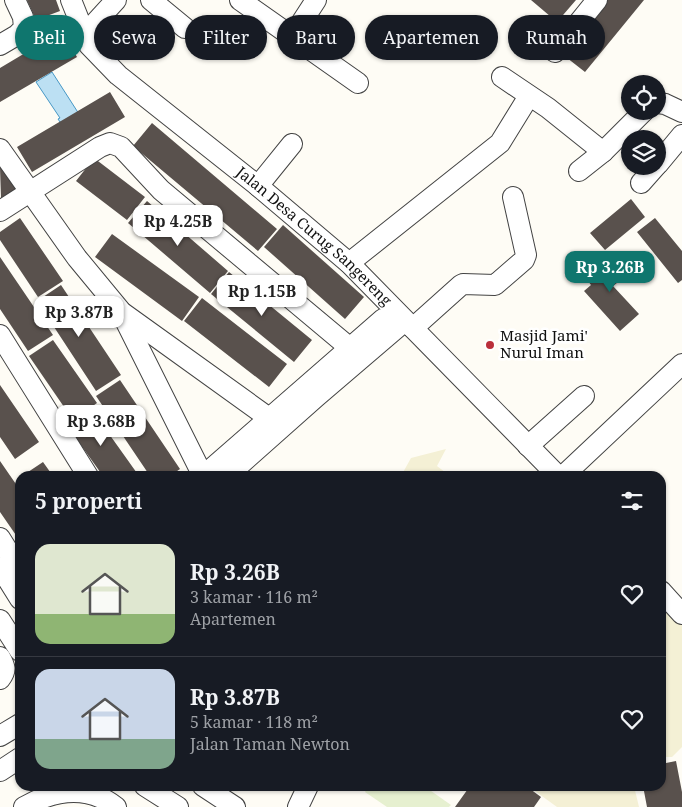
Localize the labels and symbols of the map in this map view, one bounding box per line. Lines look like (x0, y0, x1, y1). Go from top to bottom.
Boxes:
street label: Jalan Desa Curug Sangereng (232, 161, 396, 310)
pin: Rp 4.25B (126, 204, 230, 247)
pin: Rp 3.26B (558, 250, 662, 293)
pin: Rp 1.15B (210, 274, 314, 317)
pin: Rp 3.87B (27, 296, 131, 338)
place label: Masjid Jami' Nurul Iman (500, 325, 588, 362)
marker: Masjid Jami' Nurul Iman (484, 339, 496, 351)
pin: Rp 3.68B (49, 404, 153, 447)

